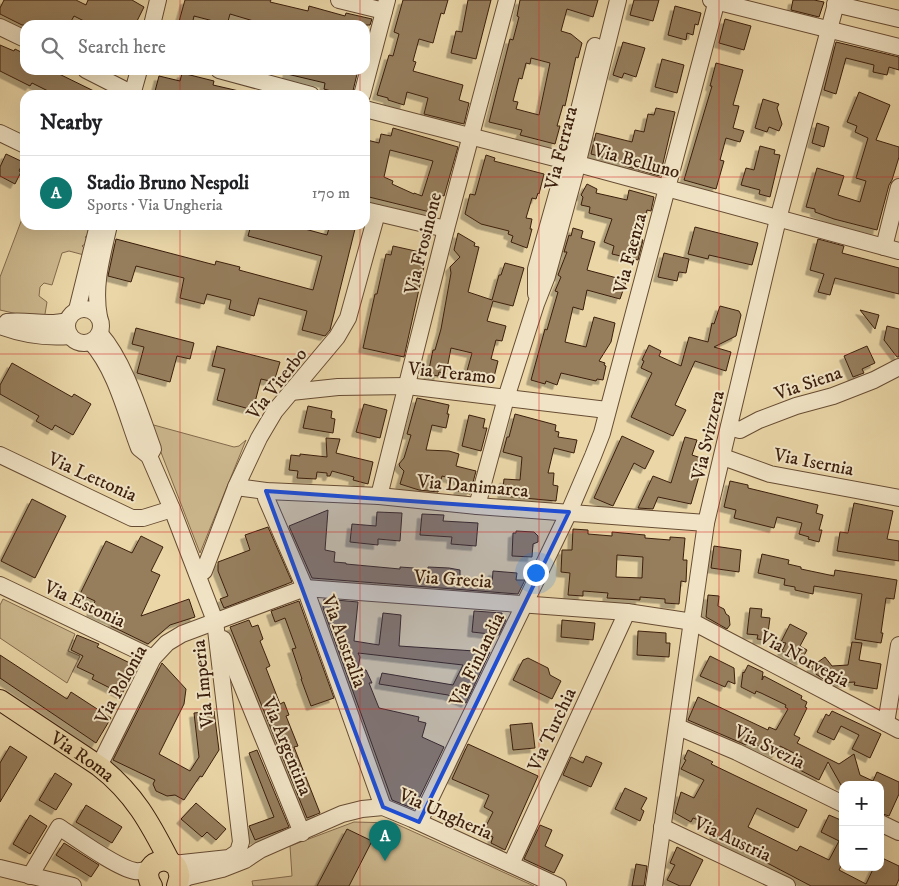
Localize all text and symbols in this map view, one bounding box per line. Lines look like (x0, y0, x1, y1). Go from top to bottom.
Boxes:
search box (20, 20, 370, 75)
icon: search (38, 34, 66, 62)
text: Search here (78, 36, 166, 59)
street label: Via Ferrara (540, 104, 583, 194)
text: Nearby (40, 110, 102, 136)
street label: Via Belluno (590, 139, 682, 184)
text: Stadio Bruno Nespoli (87, 172, 249, 195)
text: A (51, 183, 61, 203)
text: 170 m (312, 183, 350, 203)
street label: Via Frosinone (399, 190, 447, 298)
text: Sports · Via Ungheria (87, 195, 223, 215)
street label: Via Faenza (608, 211, 652, 297)
street label: Via Viterbo (241, 343, 312, 425)
street label: Via Teramo (406, 357, 497, 390)
street label: Via Siena (771, 361, 845, 406)
street label: Via Svizzera (687, 388, 730, 483)
street label: Via Isernia (771, 443, 856, 481)
street label: Via Lettonia (43, 447, 140, 507)
street label: Via Danimarca (415, 470, 529, 503)
your location (523, 560, 549, 586)
street label: Via Grecia (412, 565, 493, 594)
street label: Via Estonia (39, 575, 129, 633)
street label: Via Australia (316, 591, 371, 691)
street label: Via Finlandia (444, 609, 510, 711)
street label: Via Norvegia (754, 625, 853, 693)
street label: Via Imperia (187, 639, 220, 730)
street label: Via Polonia (90, 641, 152, 729)
street label: Via Turchia (523, 684, 582, 776)
street label: Via Argentina (256, 693, 317, 799)
street label: Via Svezia (729, 720, 809, 774)
street label: Via Roma (45, 726, 119, 787)
map controls (839, 781, 884, 871)
button: + (839, 781, 884, 826)
street label: Via Ungheria (394, 783, 496, 845)
street label: Via Austria (689, 811, 775, 867)
pin: A (369, 820, 401, 861)
button: − (839, 826, 884, 871)

